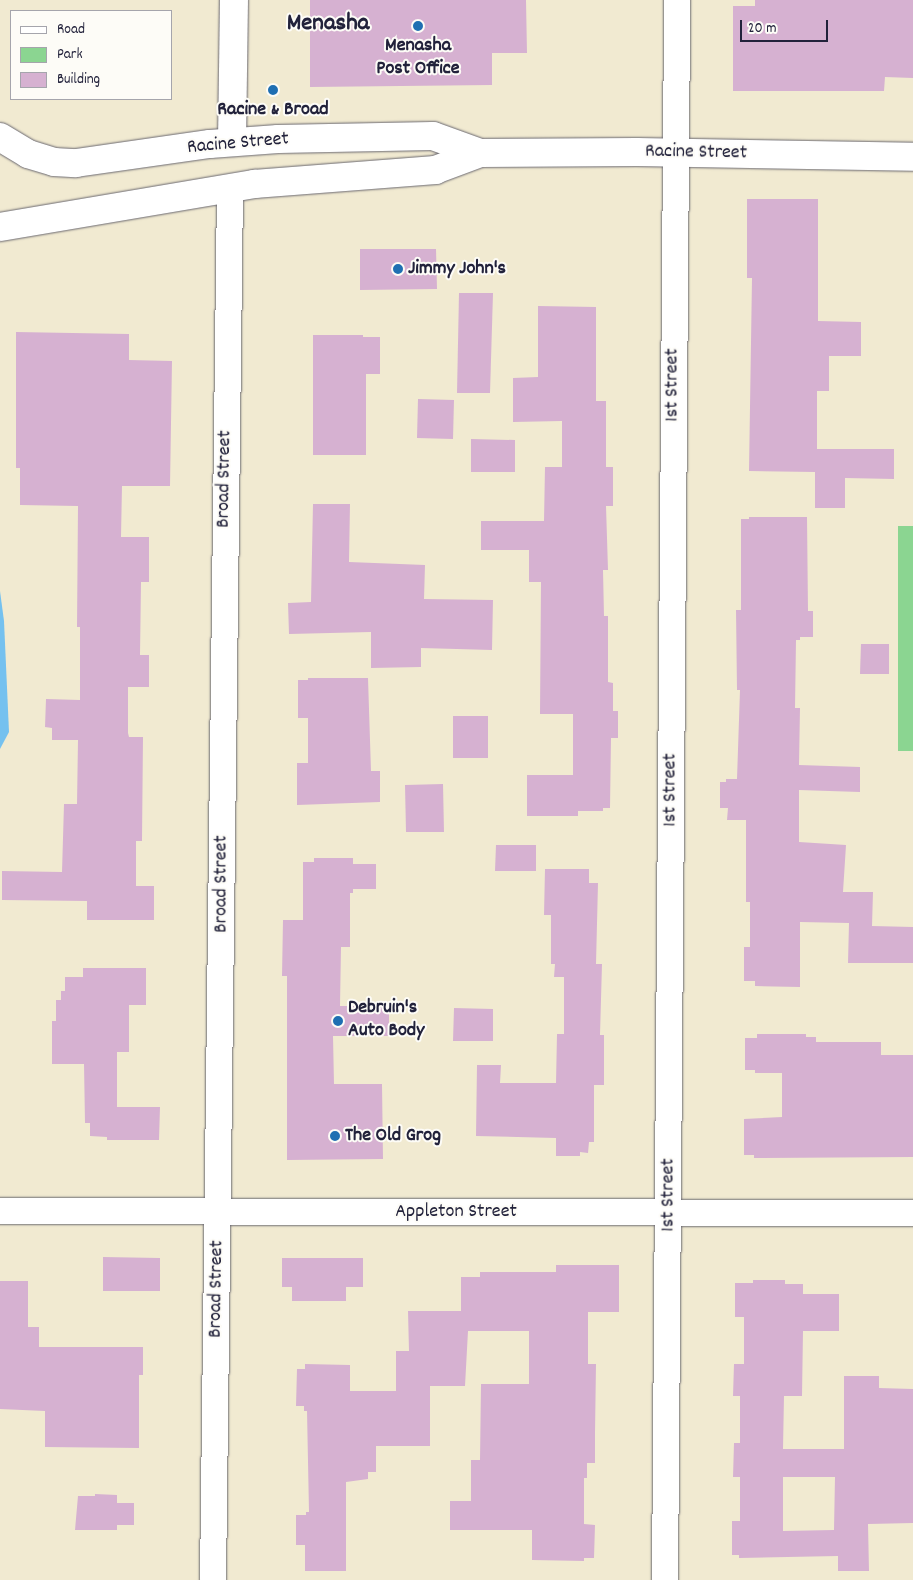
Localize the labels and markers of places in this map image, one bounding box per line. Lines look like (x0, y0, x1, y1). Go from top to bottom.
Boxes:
marker: Menasha Post Office (412, 20, 424, 32)
place label: Menasha Post Office (376, 34, 460, 81)
marker: Racine & Broad (267, 84, 279, 96)
place label: Racine & Broad (217, 98, 329, 122)
place label: Jimmy John's (408, 257, 506, 281)
marker: Jimmy John's (392, 263, 404, 275)
place label: Debruin's Auto Body (348, 997, 424, 1044)
marker: Debruin's Auto Body (332, 1015, 344, 1027)
place label: The Old Grog (345, 1124, 441, 1148)
marker: The Old Grog (329, 1130, 341, 1142)

